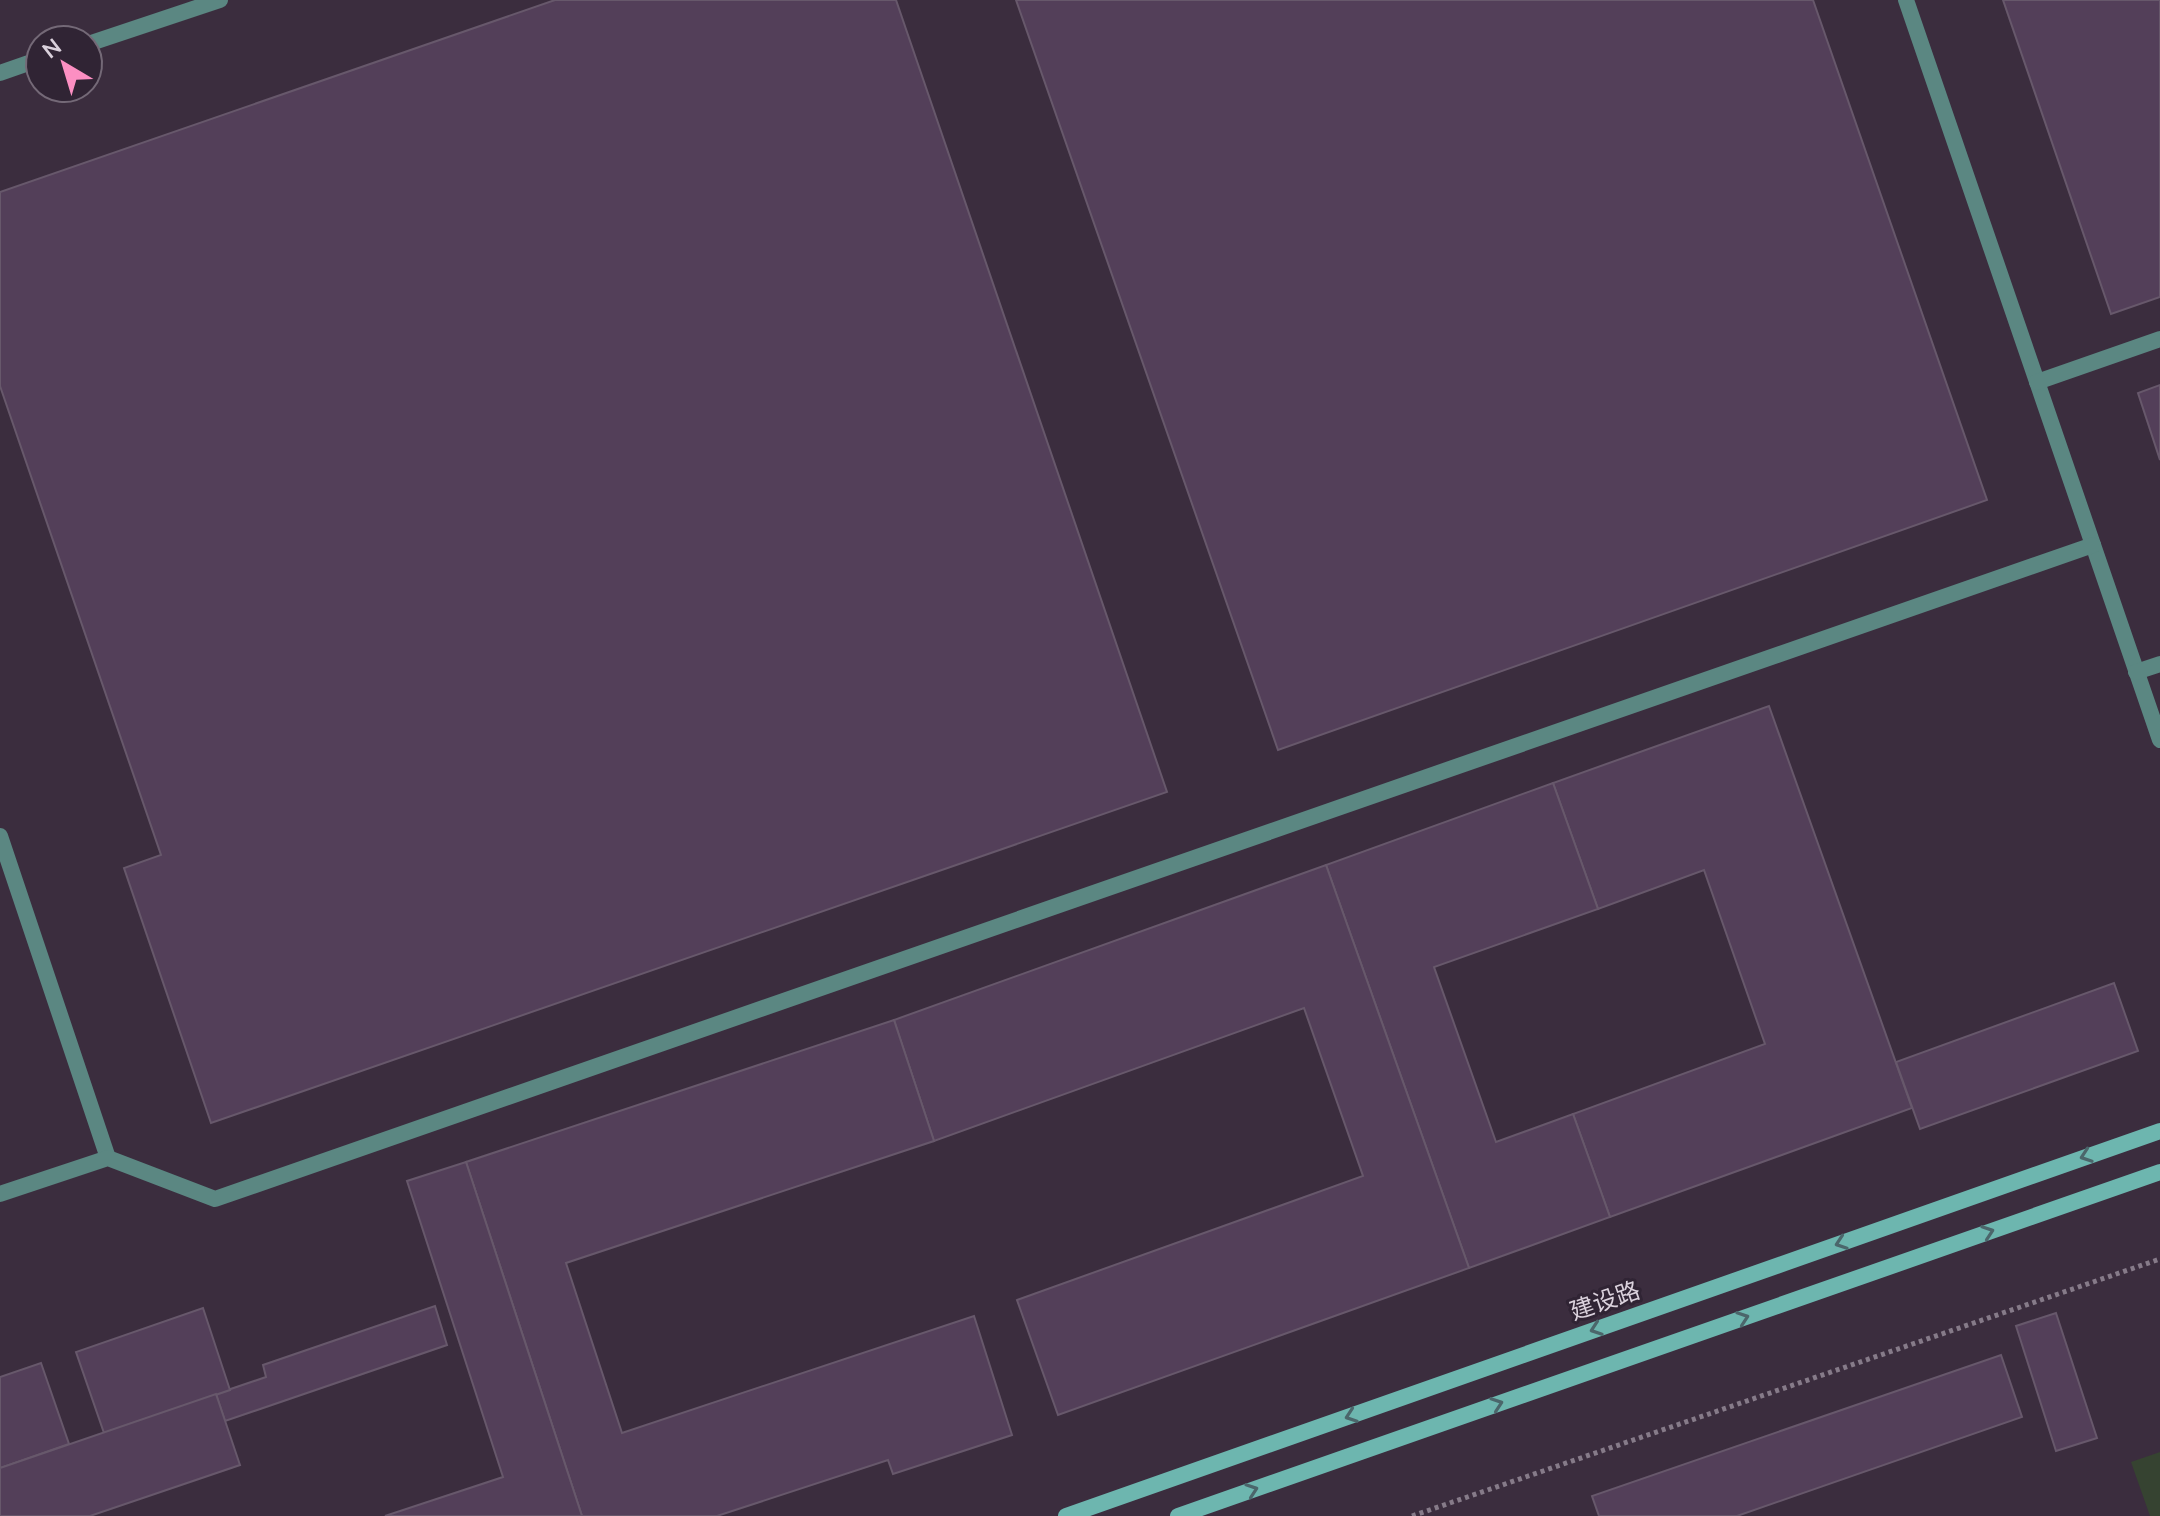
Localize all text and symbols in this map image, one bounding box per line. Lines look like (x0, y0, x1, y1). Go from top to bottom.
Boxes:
north arrow (24, 24, 104, 104)
text: N (37, 32, 68, 66)
one-way arrow (2080, 1147, 2094, 1163)
one-way arrow (1980, 1225, 1994, 1242)
one-way arrow (1835, 1233, 1849, 1249)
street label: 建设路 (1566, 1274, 1644, 1328)
one-way arrow (1735, 1311, 1749, 1328)
one-way arrow (1590, 1320, 1604, 1336)
one-way arrow (1490, 1397, 1504, 1414)
one-way arrow (1345, 1406, 1359, 1422)
one-way arrow (1244, 1484, 1258, 1500)

